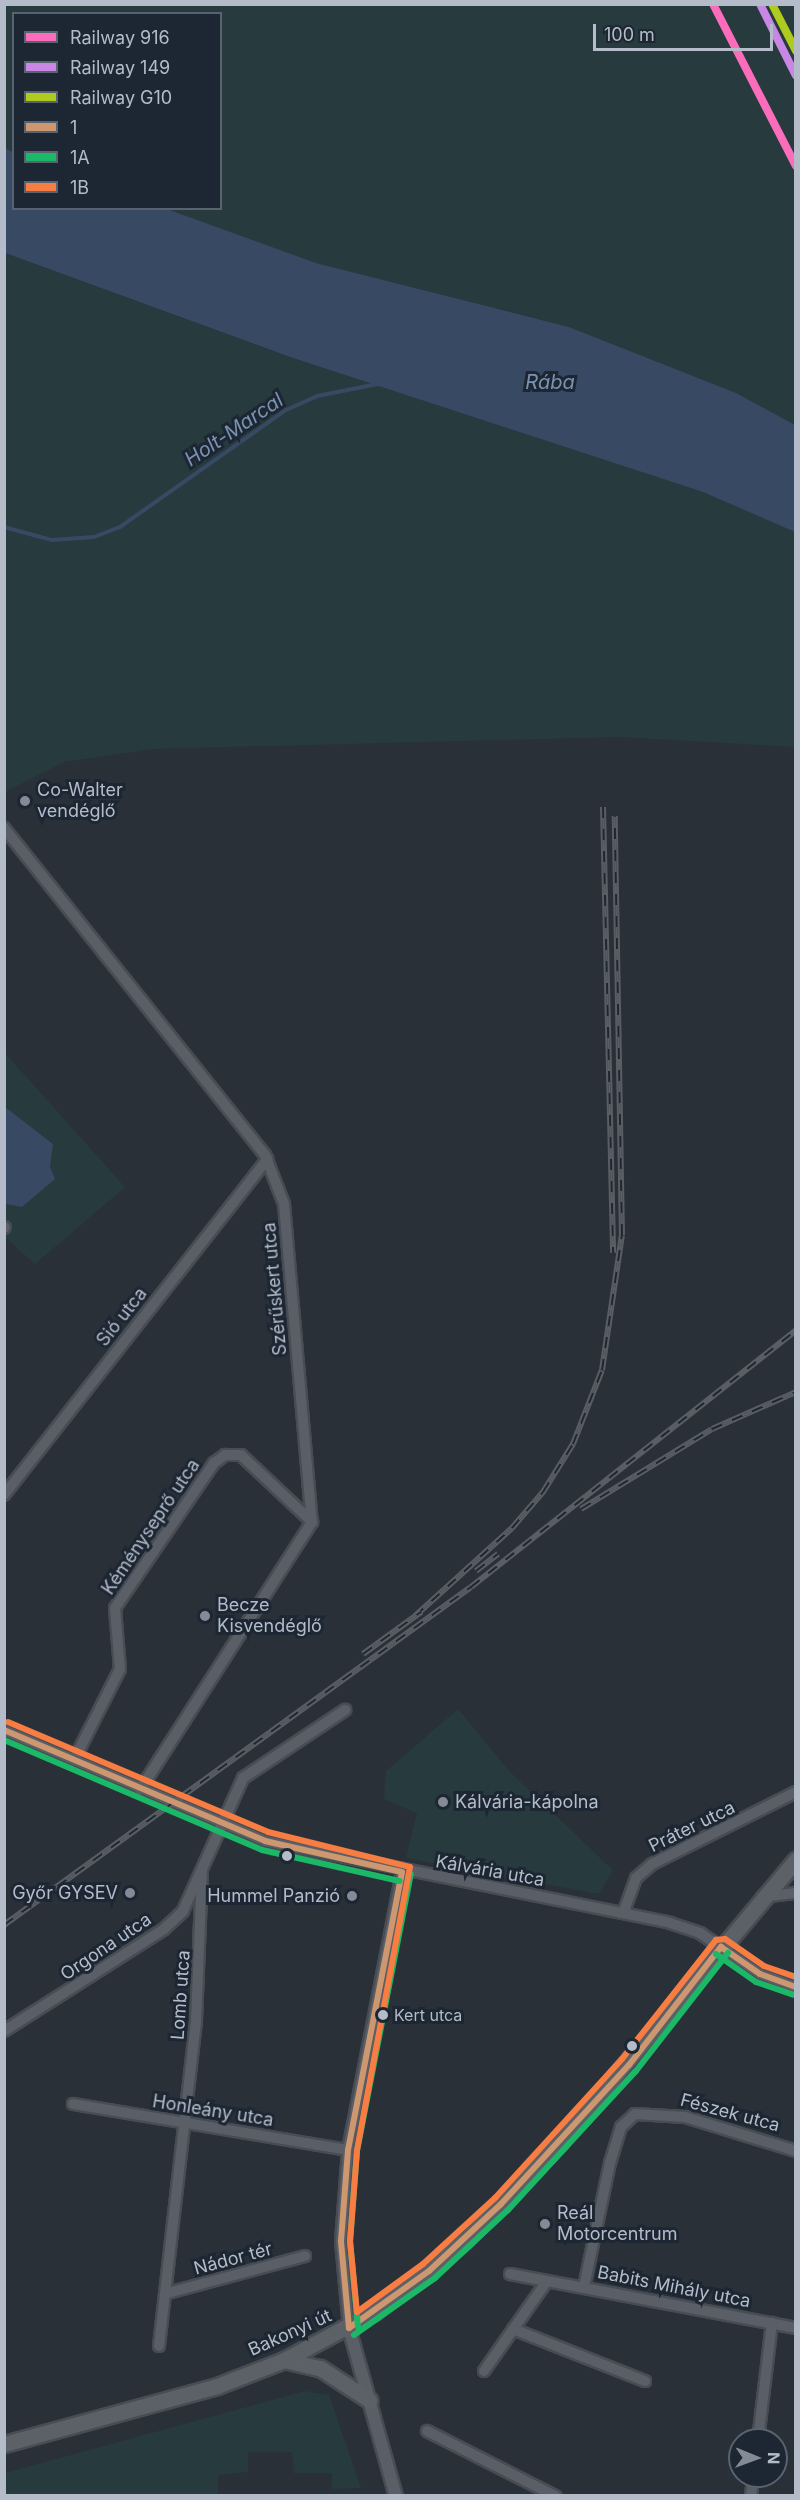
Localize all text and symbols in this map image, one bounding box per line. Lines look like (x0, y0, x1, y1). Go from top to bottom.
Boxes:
legend (12, 12, 222, 210)
scale bar (596, 12, 776, 50)
text: 100 m (604, 24, 655, 45)
text: Railway 916 (70, 27, 170, 48)
text: Railway 149 (70, 57, 170, 78)
text: Railway G10 (70, 87, 172, 108)
text: 1 (70, 117, 77, 138)
text: 1A (70, 147, 90, 168)
text: 1B (70, 177, 89, 198)
water label: Rába (525, 370, 575, 394)
water label: Holt-Marcal (180, 388, 288, 472)
place label: Co-Walter vendéglő (37, 780, 123, 822)
marker: Co-Walter vendéglő (18, 794, 32, 808)
street label: Szérűskert utca (258, 1222, 292, 1356)
street label: Sió utca (92, 1283, 152, 1351)
street label: Kéményseprő utca (98, 1455, 204, 1599)
place label: Becze Kisvendéglő (217, 1595, 322, 1638)
marker: Becze Kisvendéglő (198, 1609, 212, 1623)
place label: Kálvária-kápolna (455, 1791, 598, 1813)
marker: Kálvária-kápolna (436, 1795, 450, 1809)
street label: Práter utca (645, 1797, 739, 1857)
unlabelled marker (281, 1850, 293, 1862)
street label: Kálvária utca (434, 1851, 546, 1891)
place label: Győr GYSEV (12, 1882, 118, 1904)
place label: Hummel Panzió (207, 1885, 340, 1907)
marker: Győr GYSEV (123, 1886, 137, 1900)
marker: Hummel Panzió (345, 1889, 359, 1903)
street label: Orgona utca (57, 1909, 155, 1985)
street label: Lomb utca (167, 1949, 195, 2041)
place label: Kert utca (394, 2005, 462, 2025)
marker: Kert utca (377, 2009, 389, 2021)
unlabelled marker (626, 2040, 638, 2052)
street label: Fészek utca (678, 2089, 782, 2137)
street label: Honleány utca (151, 2091, 275, 2131)
place label: Reál Motorcentrum (557, 2203, 678, 2246)
marker: Reál Motorcentrum (538, 2217, 552, 2231)
street label: Nádor tér (191, 2238, 275, 2280)
street label: Babits Mihály utca (596, 2262, 752, 2312)
street label: Bakonyi út (245, 2305, 335, 2361)
north arrow (728, 2428, 788, 2488)
text: N (764, 2452, 784, 2465)

